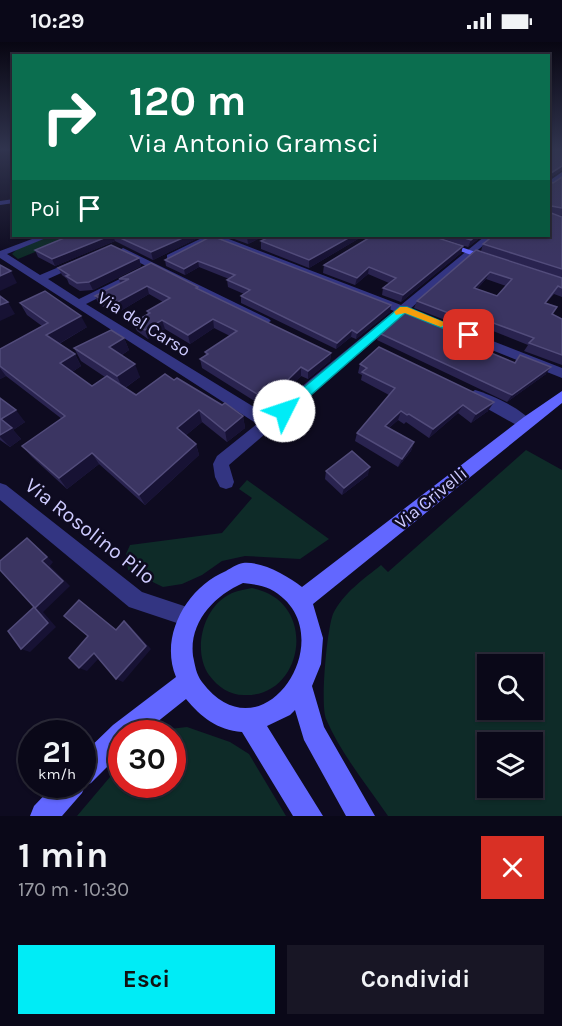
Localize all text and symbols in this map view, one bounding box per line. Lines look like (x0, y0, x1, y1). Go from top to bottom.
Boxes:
text: 10:29 (30, 8, 84, 34)
text: 120 m (129, 76, 246, 126)
icon: right (30, 78, 108, 156)
text: Via Antonio Gramsci (129, 127, 379, 159)
icon: arrive (73, 192, 106, 225)
text: Poi (30, 196, 61, 222)
street label: Via del Carso (93, 287, 195, 361)
pin (443, 309, 494, 360)
icon: arrive (452, 318, 485, 351)
position arrow (252, 379, 316, 443)
street label: Via Crivelli (391, 462, 471, 534)
street label: Via Rosolino Pilo (20, 473, 160, 589)
map controls (477, 654, 543, 798)
button: search (477, 654, 543, 720)
speed limit sign: 30 (108, 720, 186, 798)
button: layers (477, 732, 543, 798)
text: 21 (43, 734, 71, 770)
text: km/h (38, 765, 76, 783)
text: 1 min (18, 834, 108, 876)
button: close (481, 836, 544, 899)
text: 170 m · 10:30 (18, 878, 129, 901)
button: Esci (18, 945, 275, 1014)
button: Condividi (287, 945, 544, 1014)

